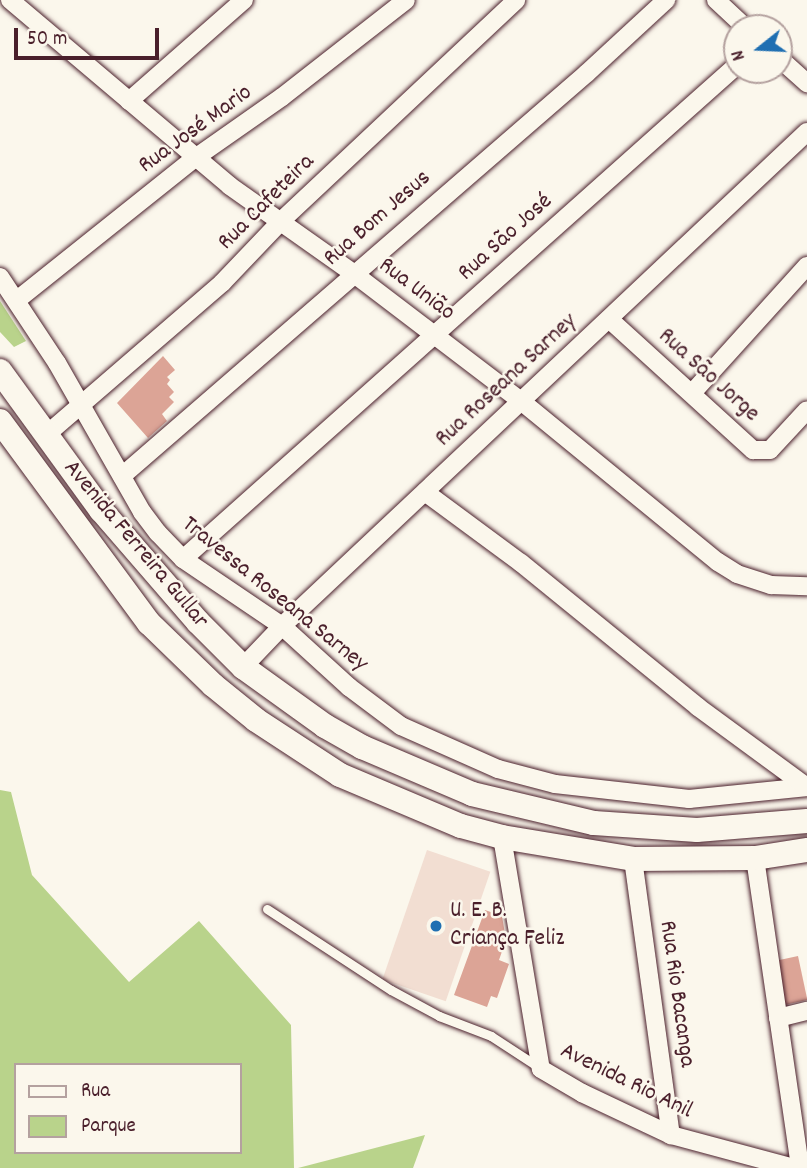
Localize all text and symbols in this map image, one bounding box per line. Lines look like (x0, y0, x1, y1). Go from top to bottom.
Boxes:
scale bar (18, 14, 163, 58)
north arrow (723, 14, 793, 84)
text: 50 m (27, 25, 67, 55)
text: N (725, 46, 754, 64)
street label: Rua José Mario (134, 79, 258, 181)
street label: Rua Cafeteira (213, 149, 321, 257)
street label: Rua Bom Jesus (318, 165, 438, 273)
street label: Rua São José (453, 188, 559, 288)
street label: Rua União (372, 252, 460, 328)
street label: Rua Roseana Sarney (430, 308, 584, 454)
street label: Rua São Jorge (651, 323, 765, 429)
street label: Avenida Ferreira Gullar (56, 455, 214, 635)
street label: Travessa Roseana Sarney (175, 511, 373, 679)
place label: U. E. B. Criança Feliz (450, 898, 564, 954)
marker: U. E. B. Criança Feliz (428, 918, 444, 934)
street label: Rua Rio Bacanga (651, 919, 701, 1069)
street label: Avenida Rio Anil (555, 1038, 697, 1126)
legend (14, 1063, 242, 1154)
text: Rua (81, 1077, 110, 1107)
text: Parque (81, 1112, 136, 1142)

